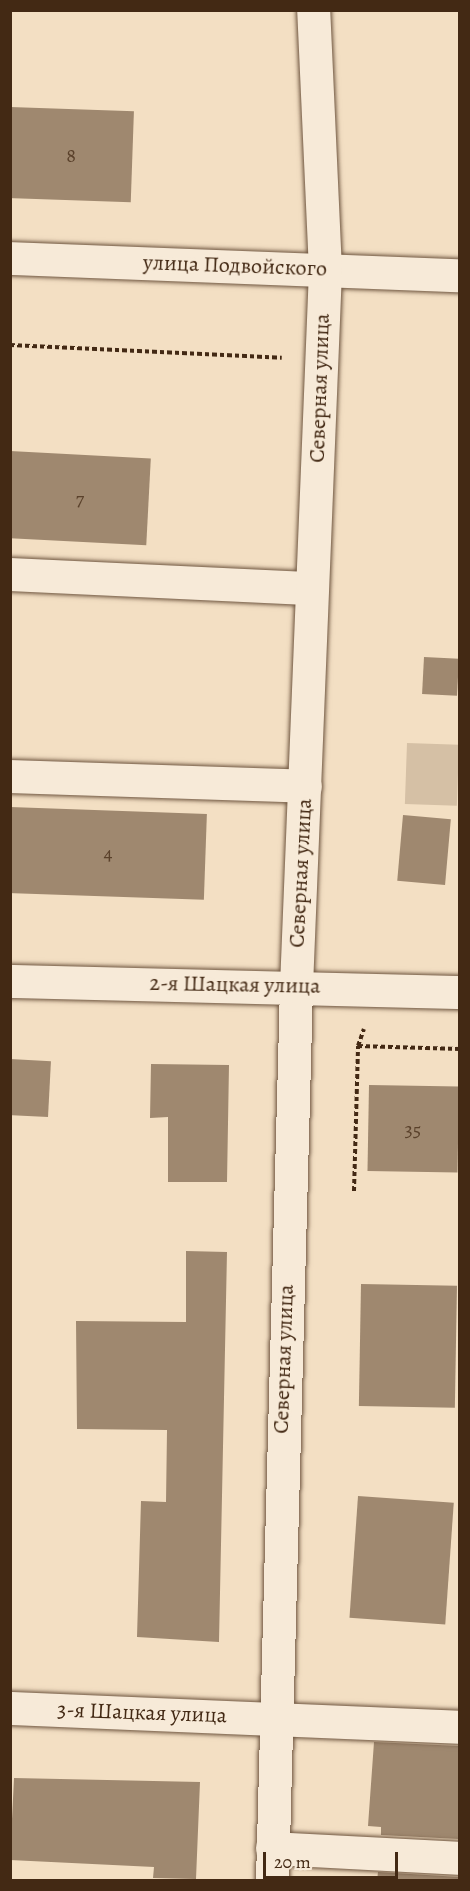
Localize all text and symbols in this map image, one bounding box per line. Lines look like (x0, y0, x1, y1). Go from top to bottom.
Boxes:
house number: 8 (66, 143, 76, 167)
street label: улица Подвойского (143, 250, 327, 282)
street label: Северная улица (304, 313, 336, 463)
house number: 7 (76, 486, 84, 510)
street label: Северная улица (284, 798, 318, 948)
house number: 4 (103, 841, 113, 865)
street label: 2-я Шацкая улица (149, 970, 321, 1000)
house number: 35 (405, 1117, 421, 1141)
street label: Северная улица (268, 1284, 300, 1434)
street label: 3-я Шацкая улица (57, 1697, 227, 1729)
scale bar (266, 1840, 401, 1878)
text: 20 m (274, 1850, 311, 1874)

